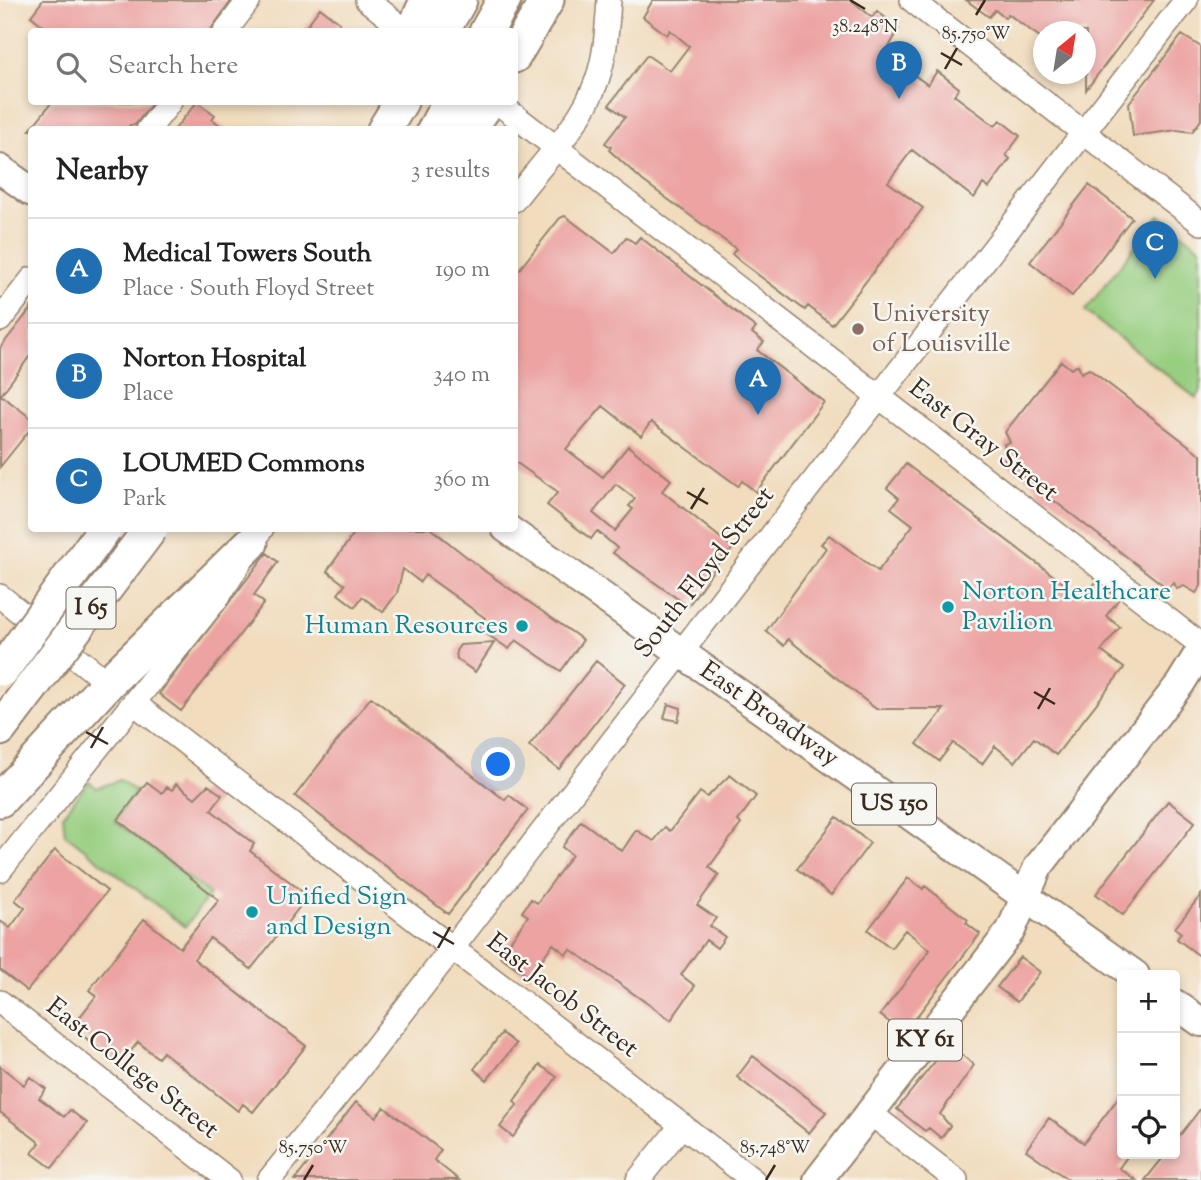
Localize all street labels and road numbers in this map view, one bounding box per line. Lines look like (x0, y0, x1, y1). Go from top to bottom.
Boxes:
street label: East Gray Street (900, 371, 1066, 511)
street label: South Floyd Street (626, 479, 784, 667)
road number: I 65 (66, 588, 116, 628)
street label: East Broadway (692, 653, 846, 777)
road number: US 150 (852, 784, 936, 824)
street label: East Jacob Street (478, 925, 646, 1067)
street label: East College Street (38, 990, 226, 1148)
road number: KY 61 (888, 1020, 962, 1060)

